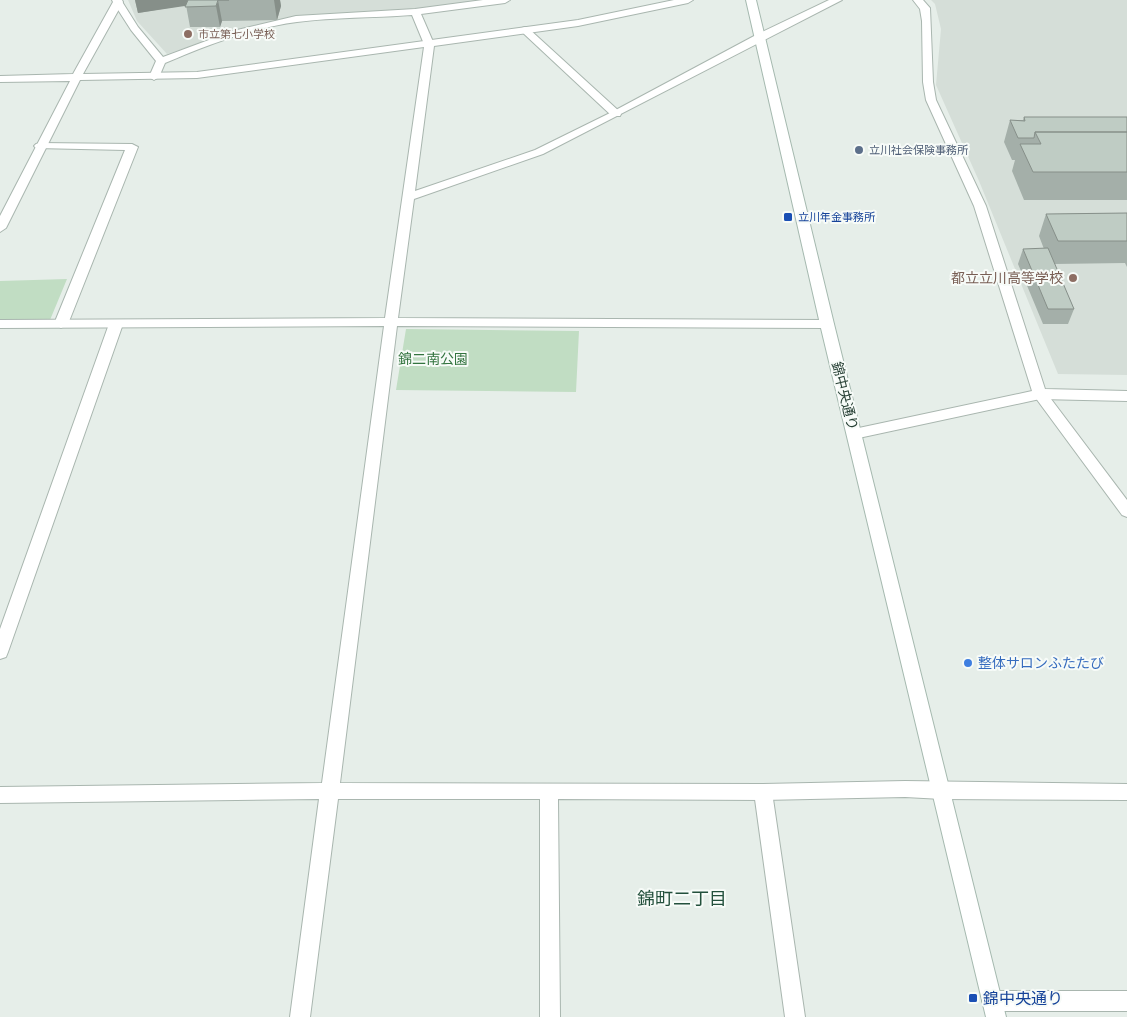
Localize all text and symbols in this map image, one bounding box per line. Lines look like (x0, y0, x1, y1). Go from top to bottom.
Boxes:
place label: 市立第七小学校 (198, 27, 275, 41)
marker: 市立第七小学校 (182, 28, 194, 40)
place label: 立川社会保険事務所 (869, 143, 969, 157)
marker: 立川社会保険事務所 (853, 144, 865, 156)
place label: 立川年金事務所 (798, 210, 876, 224)
marker: 立川年金事務所 (782, 211, 794, 223)
place label: 都立立川高等学校 (951, 269, 1063, 287)
marker: 都立立川高等学校 (1067, 272, 1079, 284)
park label: 錦二南公園 (398, 350, 468, 368)
street label: 錦中央通り (828, 360, 862, 432)
place label: 整体サロンふたたび (978, 654, 1104, 672)
marker: 整体サロンふたたび (962, 657, 974, 669)
district label: 錦町二丁目 (637, 888, 727, 910)
place label: 錦中央通り (983, 989, 1063, 1008)
marker: 錦中央通り (967, 992, 979, 1004)

